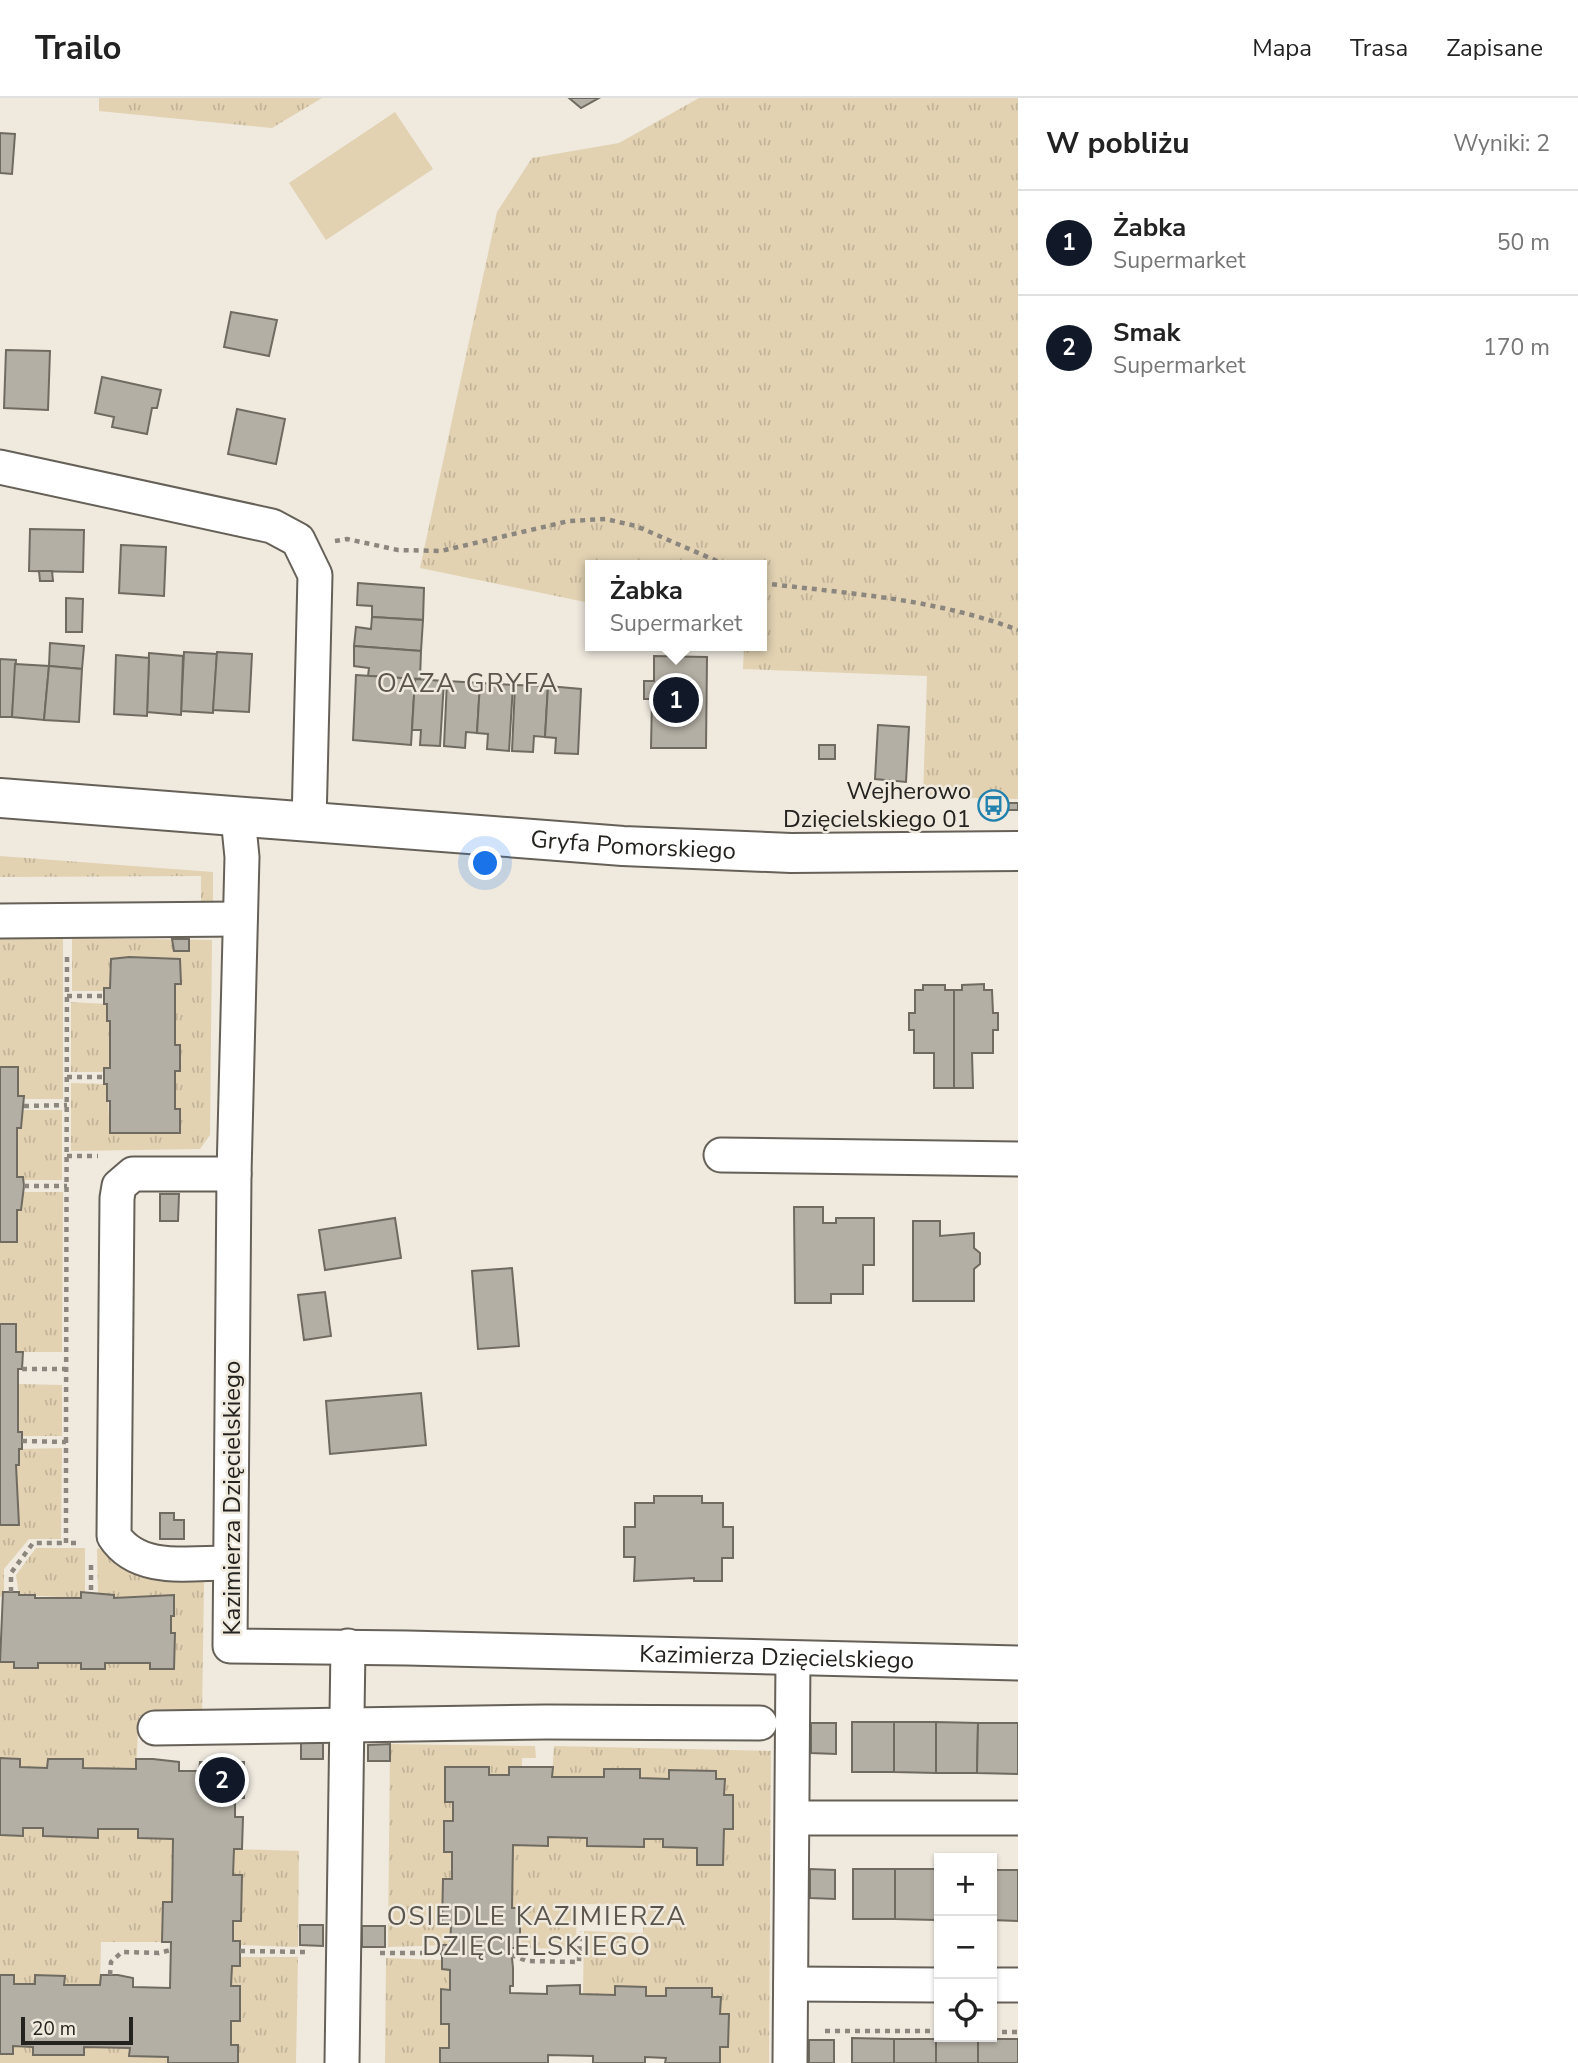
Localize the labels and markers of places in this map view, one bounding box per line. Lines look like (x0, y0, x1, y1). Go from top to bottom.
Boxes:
pin: 1 (653, 674, 699, 726)
place label: Wejherowo Dzięcielskiego 01 (783, 775, 971, 835)
bus stop icon: Wejherowo Dzięcielskiego 01 (977, 788, 1011, 822)
pin: 2 (199, 1754, 245, 1806)

